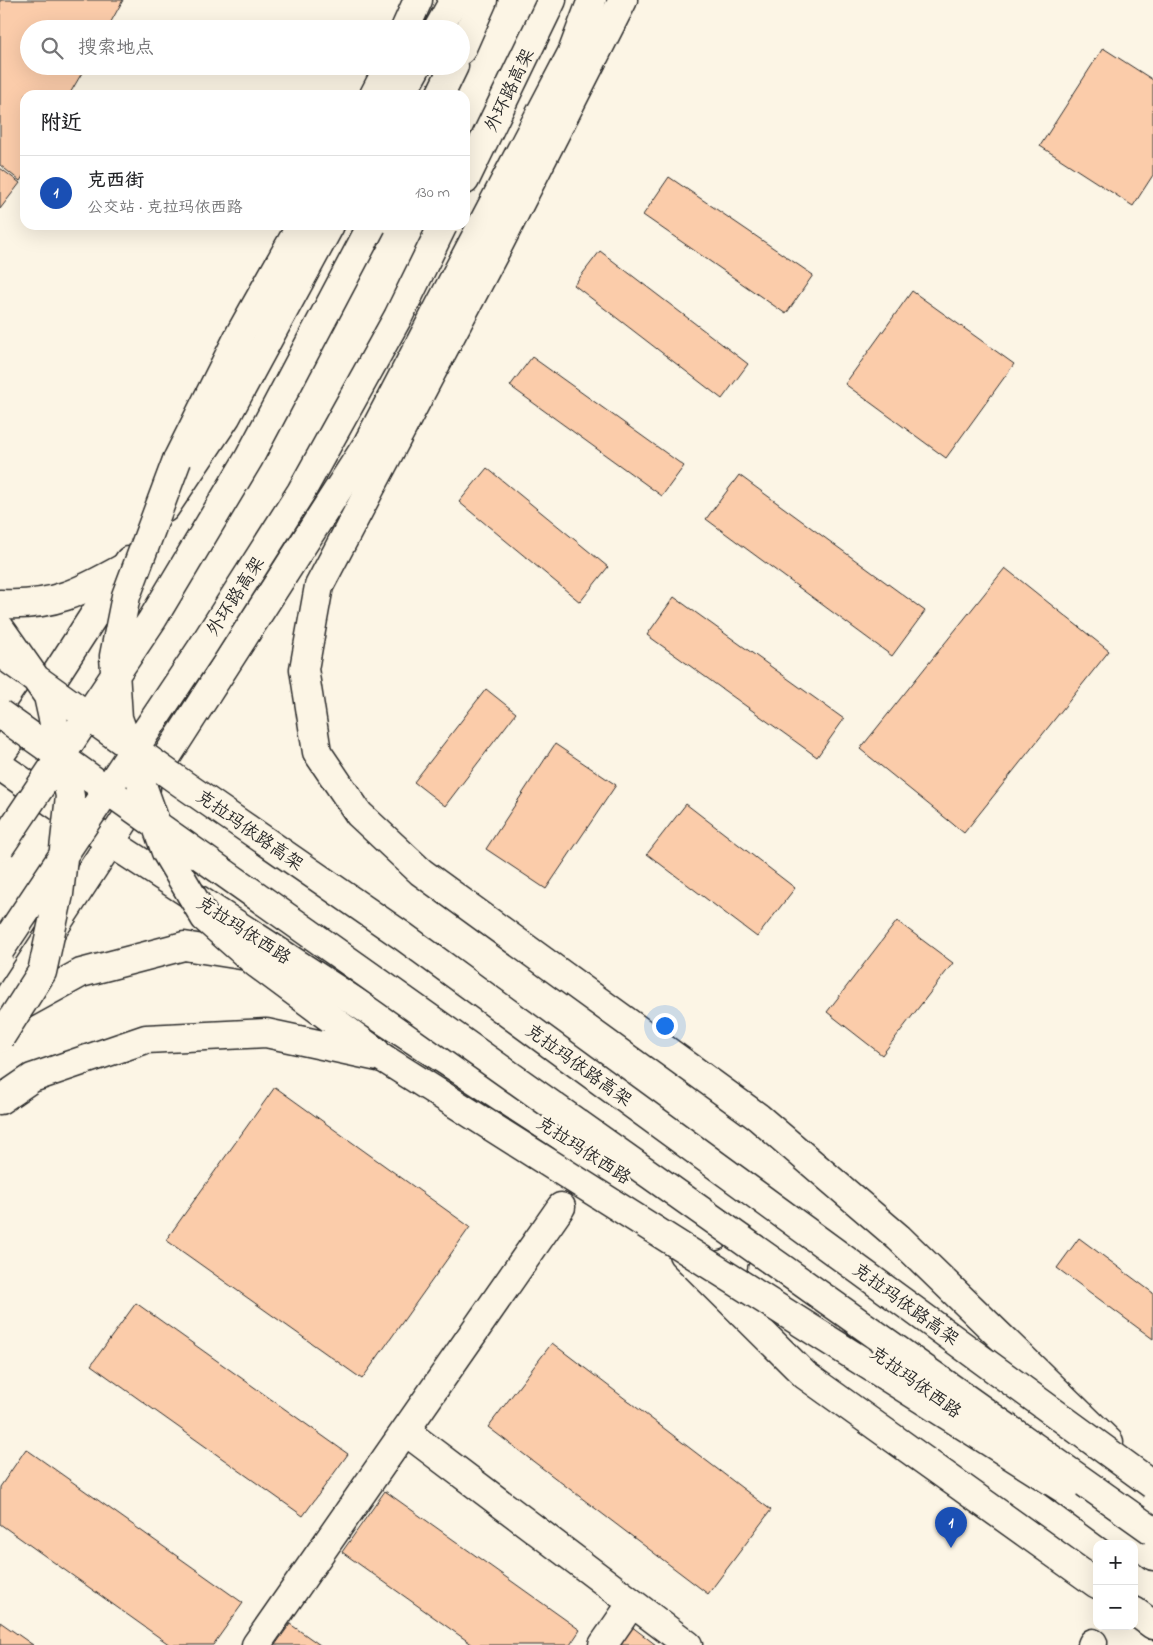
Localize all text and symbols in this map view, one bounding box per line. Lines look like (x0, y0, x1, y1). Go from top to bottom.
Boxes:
search box (20, 20, 470, 75)
icon: search (38, 34, 66, 62)
text: 搜索地点 (78, 35, 154, 62)
street label: 外环路高架 (479, 45, 542, 137)
text: 附近 (40, 109, 82, 139)
text: 克西街 (87, 168, 144, 195)
text: 1 (53, 181, 59, 205)
text: 130 m (415, 181, 450, 205)
text: 公交站 · 克拉玛依西路 (87, 196, 242, 220)
street label: 外环路高架 (201, 552, 272, 642)
street label: 克拉玛依路高架 (190, 785, 308, 878)
street label: 克拉玛依西路 (191, 891, 295, 972)
your location (652, 1013, 678, 1039)
street label: 克拉玛依路高架 (519, 1019, 636, 1114)
street label: 克拉玛依西路 (531, 1111, 635, 1192)
street label: 克拉玛依路高架 (846, 1258, 963, 1353)
street label: 克拉玛依西路 (863, 1341, 966, 1426)
pin: 1 (935, 1507, 967, 1548)
map controls (1093, 1540, 1138, 1630)
button: + (1093, 1540, 1138, 1585)
button: − (1093, 1585, 1138, 1630)

